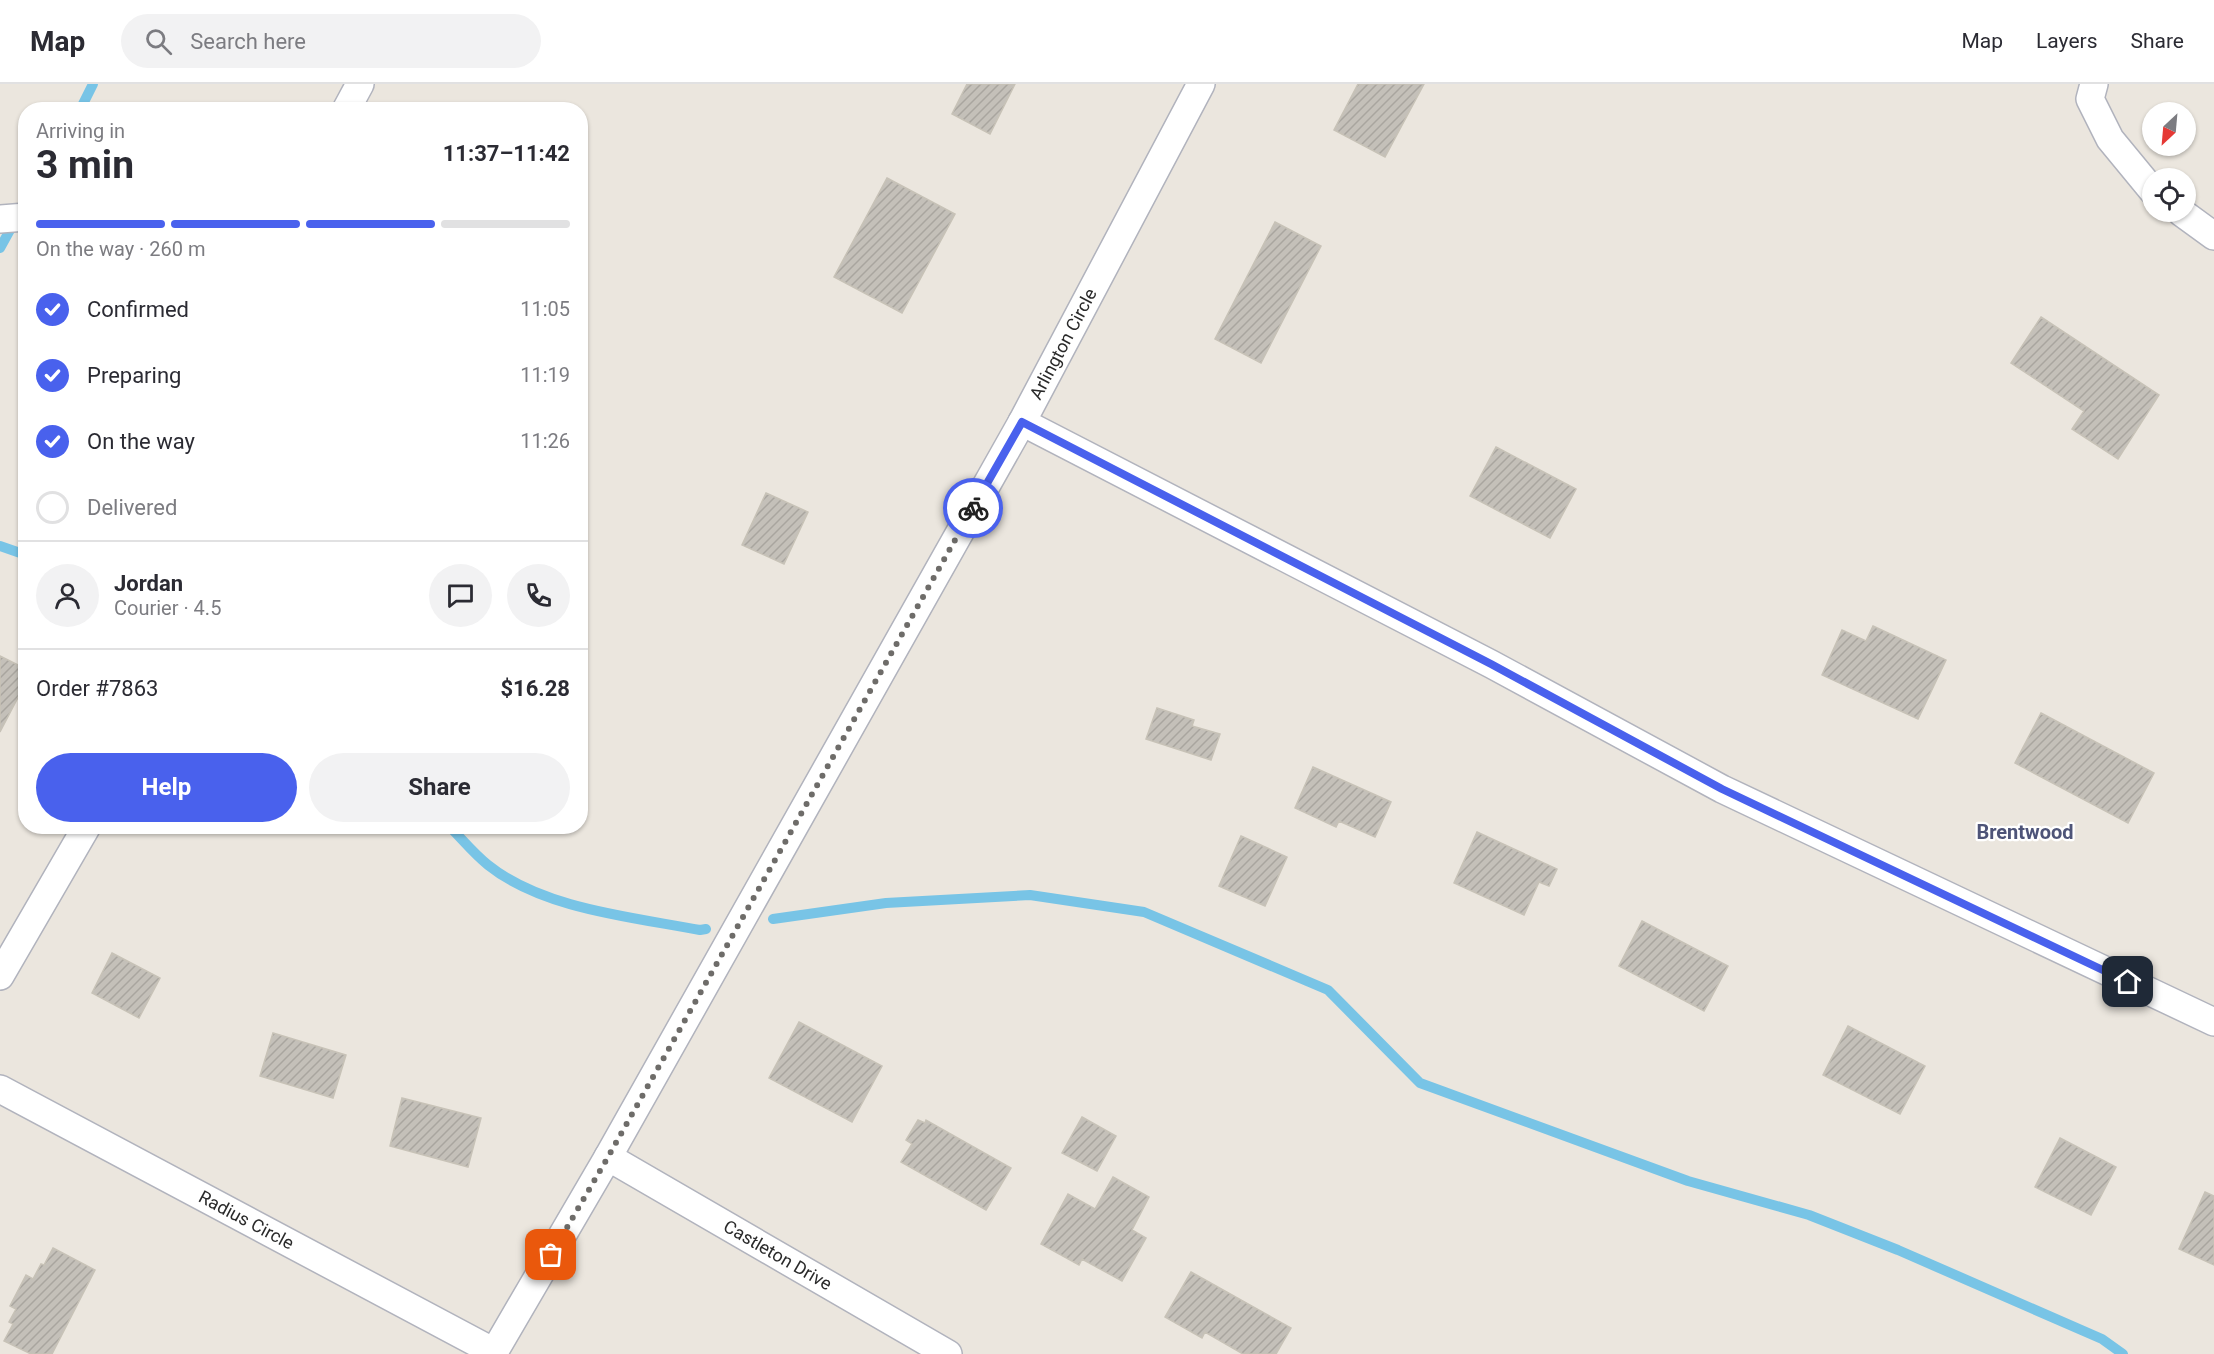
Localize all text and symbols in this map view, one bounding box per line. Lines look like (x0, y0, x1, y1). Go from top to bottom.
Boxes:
search box (121, 14, 541, 68)
text: Map (30, 25, 85, 58)
icon: search (142, 25, 175, 58)
text: Search here (190, 29, 306, 54)
text: Map (1961, 29, 2003, 53)
text: Layers (2036, 29, 2097, 53)
text: Share (2130, 29, 2184, 53)
north arrow (2142, 102, 2196, 156)
map controls (2142, 102, 2196, 222)
text: Arriving in (36, 119, 125, 143)
text: 11:37–11:42 (443, 141, 570, 166)
text: 3 min (36, 142, 134, 188)
button: locate (2142, 168, 2196, 222)
text: On the way · 260 m (36, 237, 205, 261)
street label: Arlington Circle (1025, 285, 1101, 403)
icon: check (36, 293, 69, 326)
text: Confirmed (87, 297, 189, 322)
text: 11:05 (520, 297, 570, 321)
icon: check (36, 359, 69, 392)
text: Preparing (87, 363, 181, 388)
text: 11:19 (520, 363, 570, 387)
icon: check (36, 425, 69, 458)
text: On the way (87, 429, 195, 454)
text: 11:26 (520, 429, 570, 453)
courier (943, 478, 1003, 538)
icon: bike (957, 492, 990, 525)
text: Delivered (87, 495, 177, 520)
button: person (36, 564, 99, 627)
button: chat (429, 564, 492, 627)
button: phone (507, 564, 570, 627)
text: Jordan (114, 571, 183, 596)
text: Courier · 4.5 (114, 596, 221, 620)
text: Order #7863 (36, 676, 158, 701)
text: $16.28 (501, 676, 570, 701)
button: Help (36, 753, 297, 822)
button: Share (309, 753, 570, 822)
district label: Brentwood (1976, 820, 2074, 844)
pin (2102, 956, 2153, 1007)
icon: home (2111, 965, 2144, 998)
street label: Radius Circle (195, 1186, 298, 1254)
street label: Castleton Drive (720, 1215, 836, 1294)
pin (525, 1229, 576, 1280)
icon: bag (534, 1238, 567, 1271)

